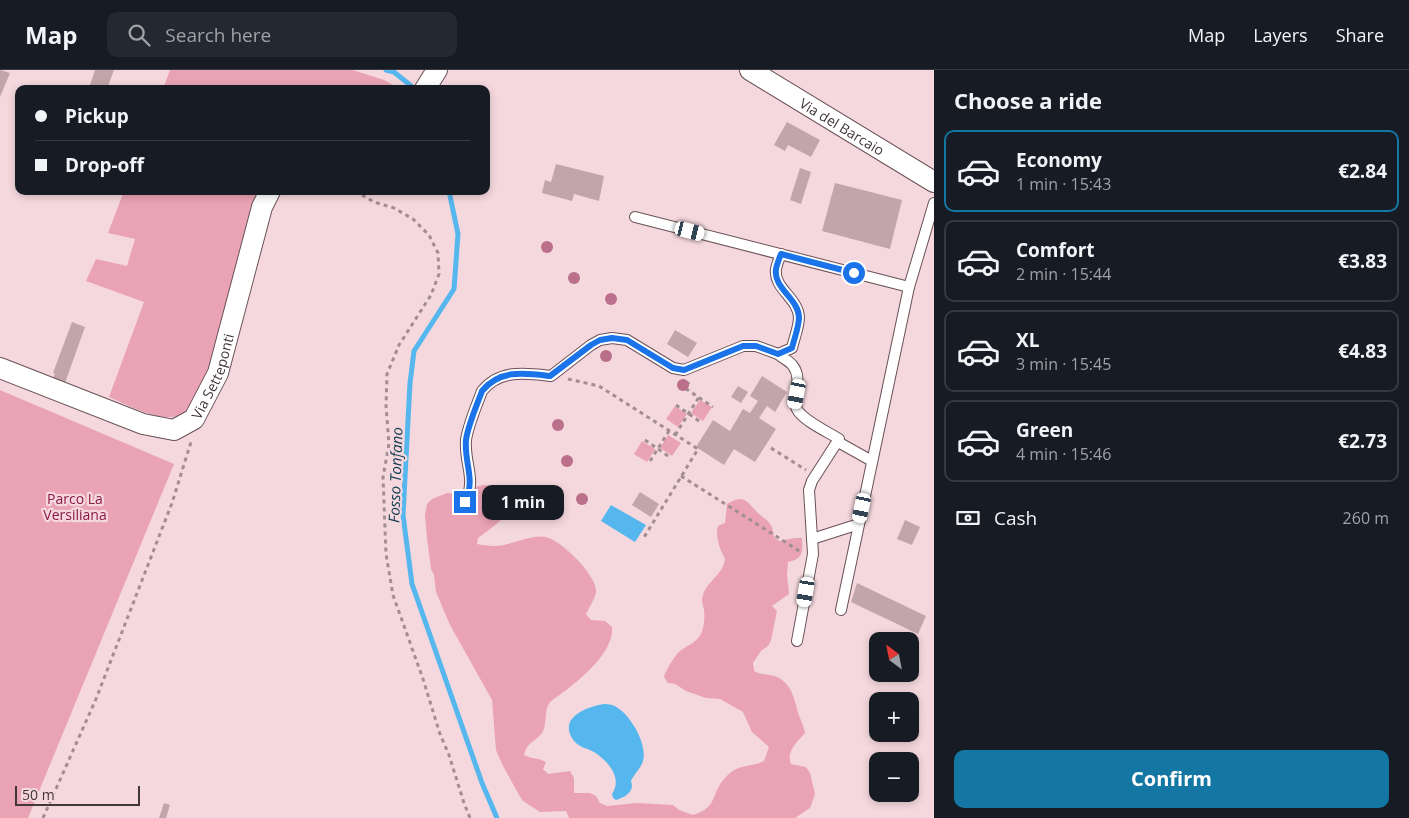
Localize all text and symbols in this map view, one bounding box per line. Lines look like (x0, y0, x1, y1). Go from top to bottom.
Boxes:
search box (107, 12, 457, 57)
text: Map (25, 18, 77, 51)
icon: search (125, 21, 153, 49)
text: Search here (165, 22, 271, 48)
text: Map (1188, 23, 1225, 47)
text: Layers (1253, 23, 1308, 47)
text: Share (1336, 23, 1384, 47)
text: Choose a ride (954, 85, 1102, 115)
street label: Via del Barcaio (796, 93, 888, 159)
text: Pickup (65, 103, 129, 129)
text: Economy (1016, 147, 1102, 173)
icon: car (956, 149, 1001, 194)
text: Drop-off (65, 152, 144, 178)
text: €2.84 (1338, 158, 1387, 184)
text: 1 min · 15:43 (1016, 173, 1111, 195)
car (673, 220, 706, 242)
text: Comfort (1016, 237, 1095, 263)
icon: car (956, 239, 1001, 284)
text: €3.83 (1338, 248, 1387, 274)
route start (843, 262, 865, 284)
text: 2 min · 15:44 (1016, 263, 1111, 285)
text: XL (1016, 327, 1039, 353)
icon: car (956, 329, 1001, 374)
street label: Via Setteponti (186, 331, 238, 422)
text: €4.83 (1338, 338, 1387, 364)
text: 3 min · 15:45 (1016, 353, 1111, 375)
car (786, 378, 807, 410)
text: Green (1016, 417, 1073, 443)
icon: car (956, 419, 1001, 464)
water label: Fosso Tonfano (383, 427, 407, 523)
text: €2.73 (1338, 428, 1387, 454)
text: 4 min · 15:46 (1016, 443, 1111, 465)
callout: 1 min (482, 484, 565, 520)
park label: Parco La Versiliana (43, 489, 107, 524)
route end (454, 491, 476, 513)
text: 1 min (501, 491, 545, 513)
car (851, 492, 872, 524)
icon: cash (954, 504, 982, 532)
text: Cash (994, 505, 1037, 531)
text: 260 m (1343, 507, 1389, 529)
car (796, 576, 815, 608)
north arrow (869, 632, 919, 682)
map controls (869, 632, 919, 802)
button: + (869, 692, 919, 742)
button: Confirm (954, 750, 1389, 808)
button: − (869, 752, 919, 802)
scale bar (15, 783, 140, 806)
text: 50 m (22, 785, 55, 804)

